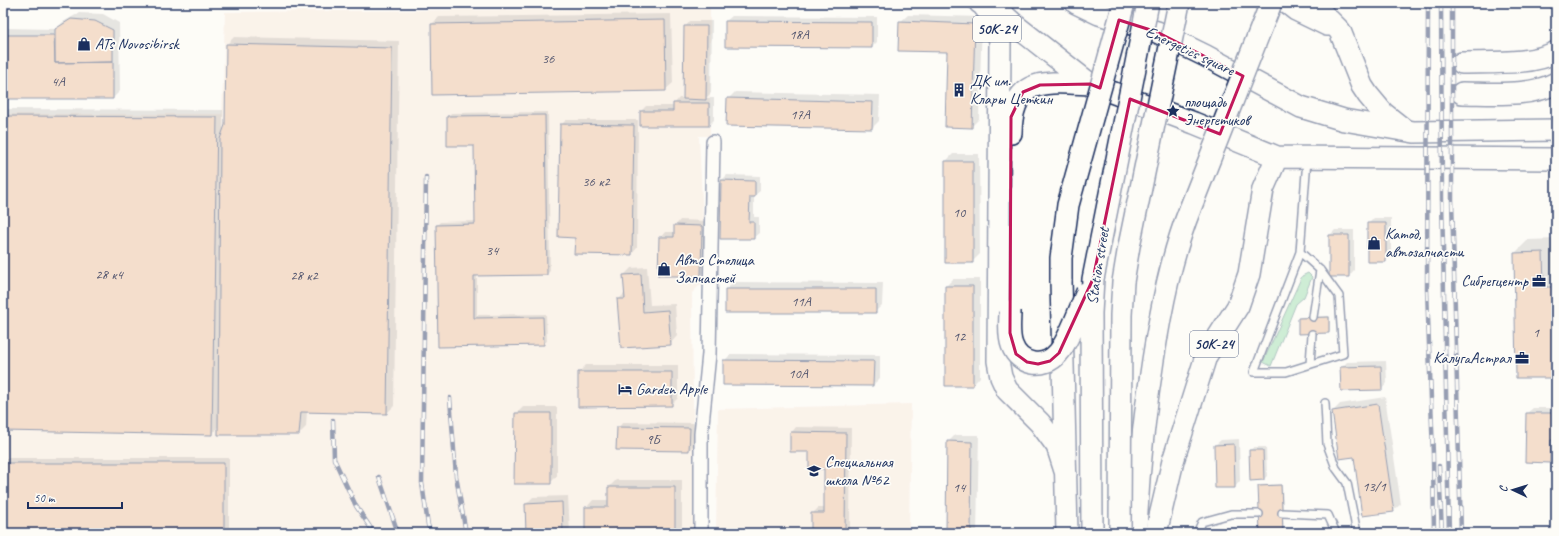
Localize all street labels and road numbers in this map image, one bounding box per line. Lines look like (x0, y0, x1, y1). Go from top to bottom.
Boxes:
road number: 50К-24 (973, 16, 1021, 42)
street label: Energetics square (1142, 22, 1239, 81)
street label: Station street (1082, 224, 1114, 306)
road number: 50К-24 (1190, 331, 1238, 357)

